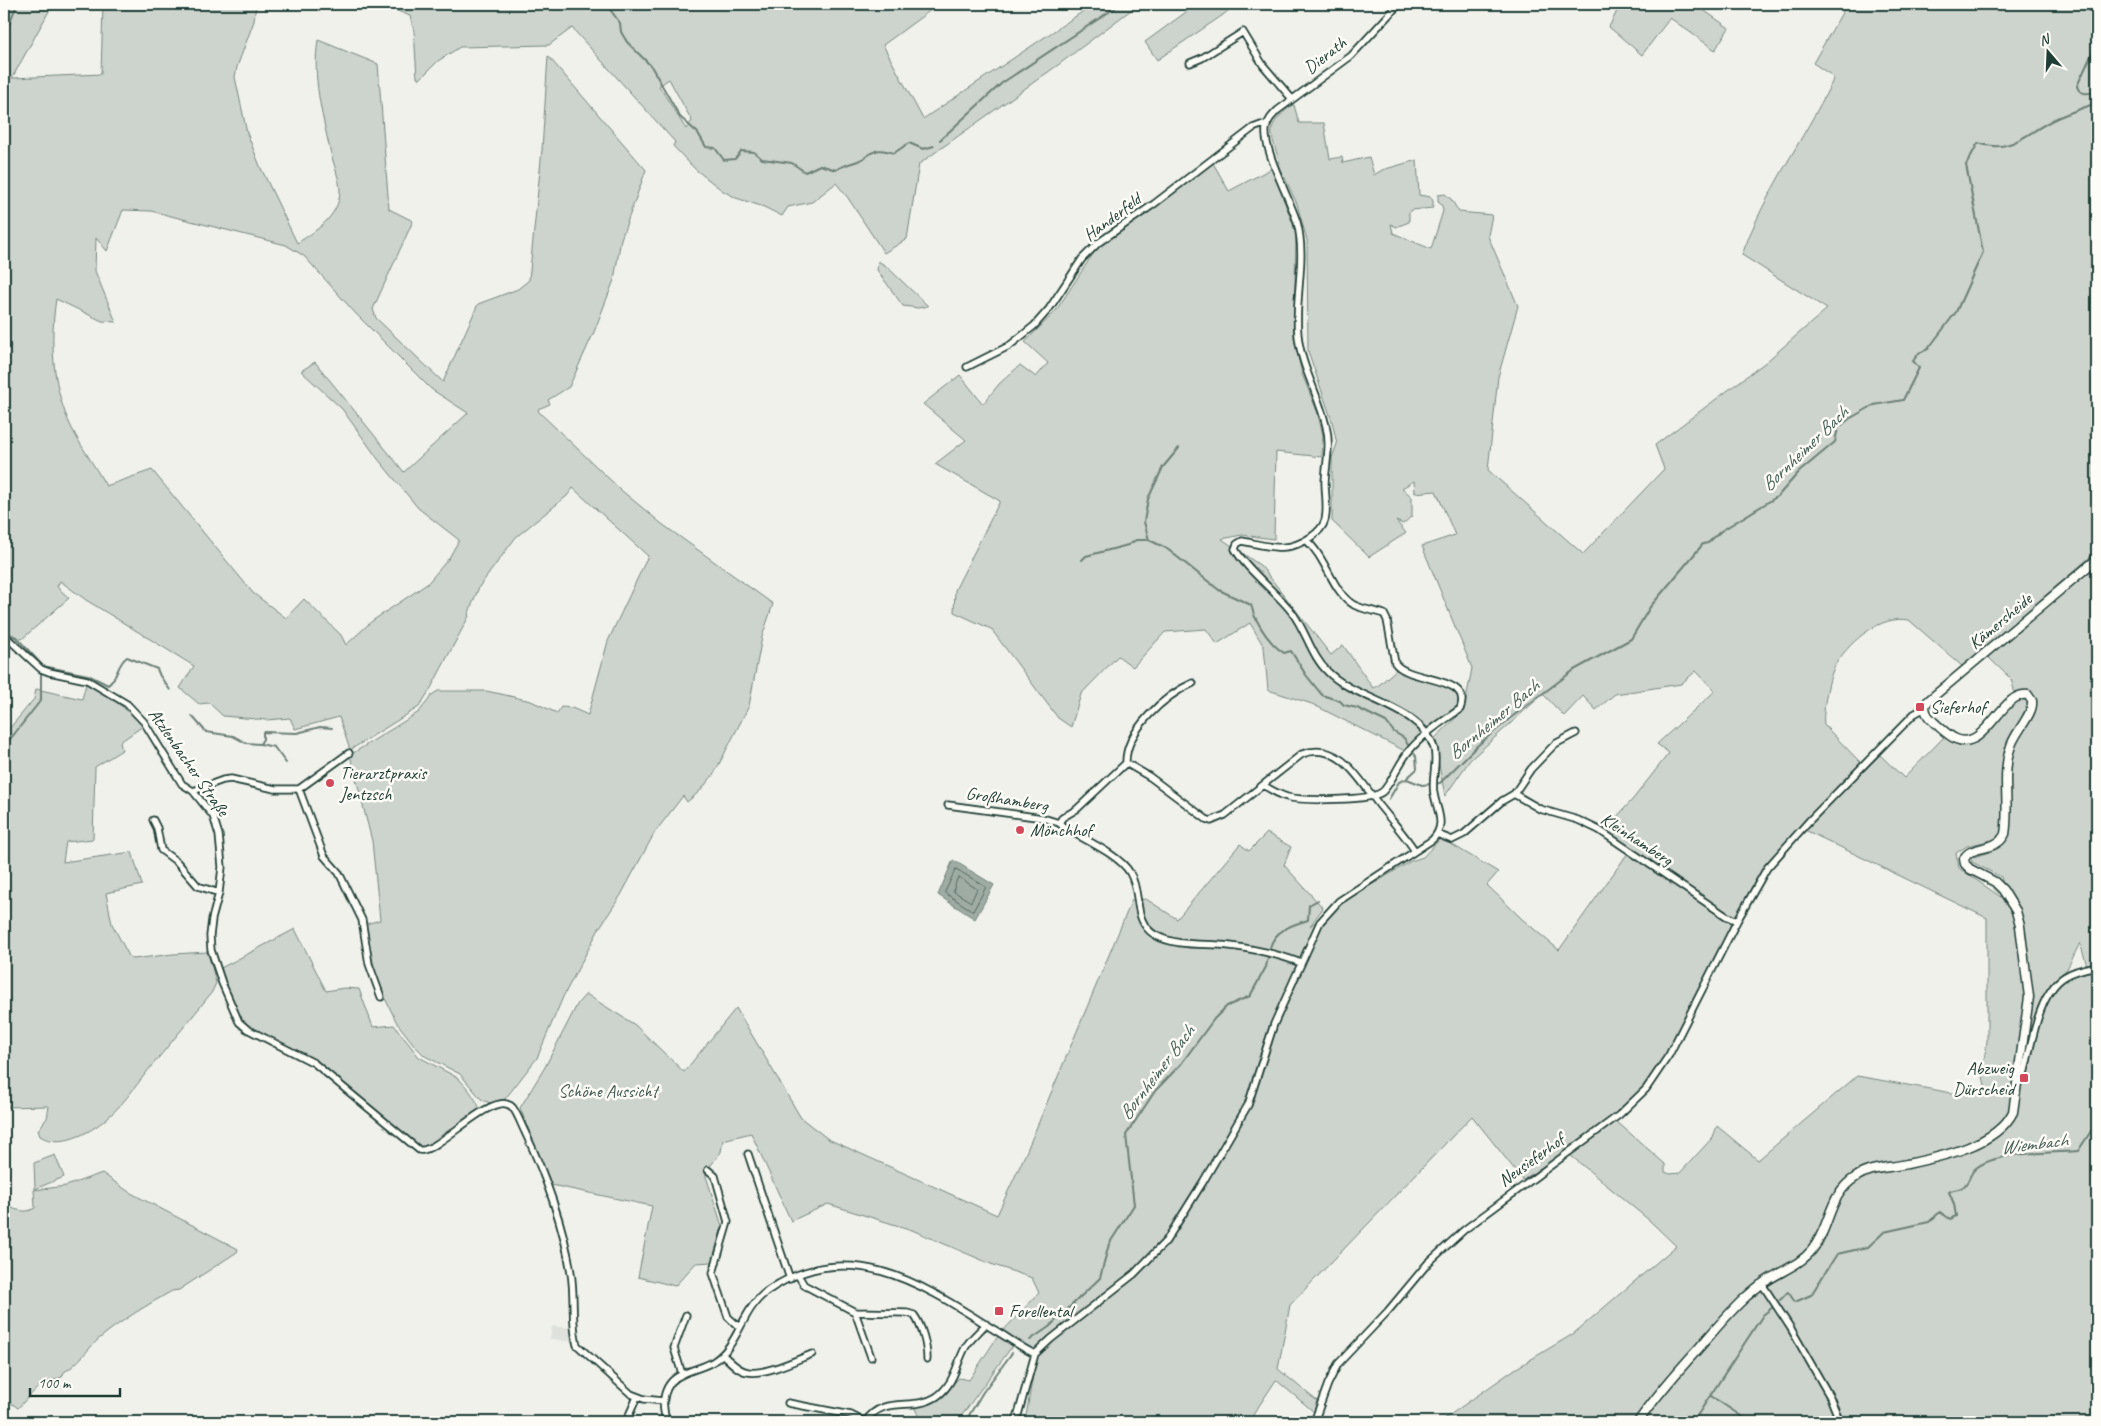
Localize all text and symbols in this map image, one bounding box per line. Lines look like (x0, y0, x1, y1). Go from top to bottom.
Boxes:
north arrow (2024, 28, 2074, 78)
text: N (2037, 30, 2053, 50)
street label: Dierath (1299, 31, 1351, 78)
street label: Handerfeld (1079, 186, 1148, 246)
water label: Bornheimer Bach (1756, 400, 1855, 496)
street label: Kämersheide (1964, 587, 2037, 654)
water label: Bornheimer Bach (1443, 673, 1546, 765)
place label: Sieferhof (1930, 696, 1989, 718)
marker: Sieferhof (1914, 701, 1926, 713)
street label: Atzlenbacher Straße (144, 704, 235, 821)
place label: Tierarztpraxis Jentzsch (339, 762, 428, 805)
marker: Tierarztpraxis Jentzsch (324, 777, 336, 789)
street label: Großhamberg (965, 782, 1051, 817)
street label: Kleinhamberg (1597, 808, 1679, 871)
place label: Mönchhof (1030, 819, 1096, 841)
marker: Mönchhof (1014, 824, 1026, 836)
water label: Bornheimer Bach (1114, 1019, 1201, 1125)
place label: Abzweig Dürscheid (1953, 1057, 2017, 1100)
marker: Abzweig Dürscheid (2018, 1072, 2030, 1084)
park label: Schöne Aussicht (558, 1080, 661, 1102)
street label: Neusieferhof (1494, 1126, 1571, 1191)
water label: Wiembach (2000, 1128, 2071, 1160)
place label: Forellental (1009, 1300, 1075, 1322)
marker: Forellental (993, 1305, 1005, 1317)
scale bar (30, 1366, 120, 1398)
text: 100 m (38, 1374, 72, 1393)

